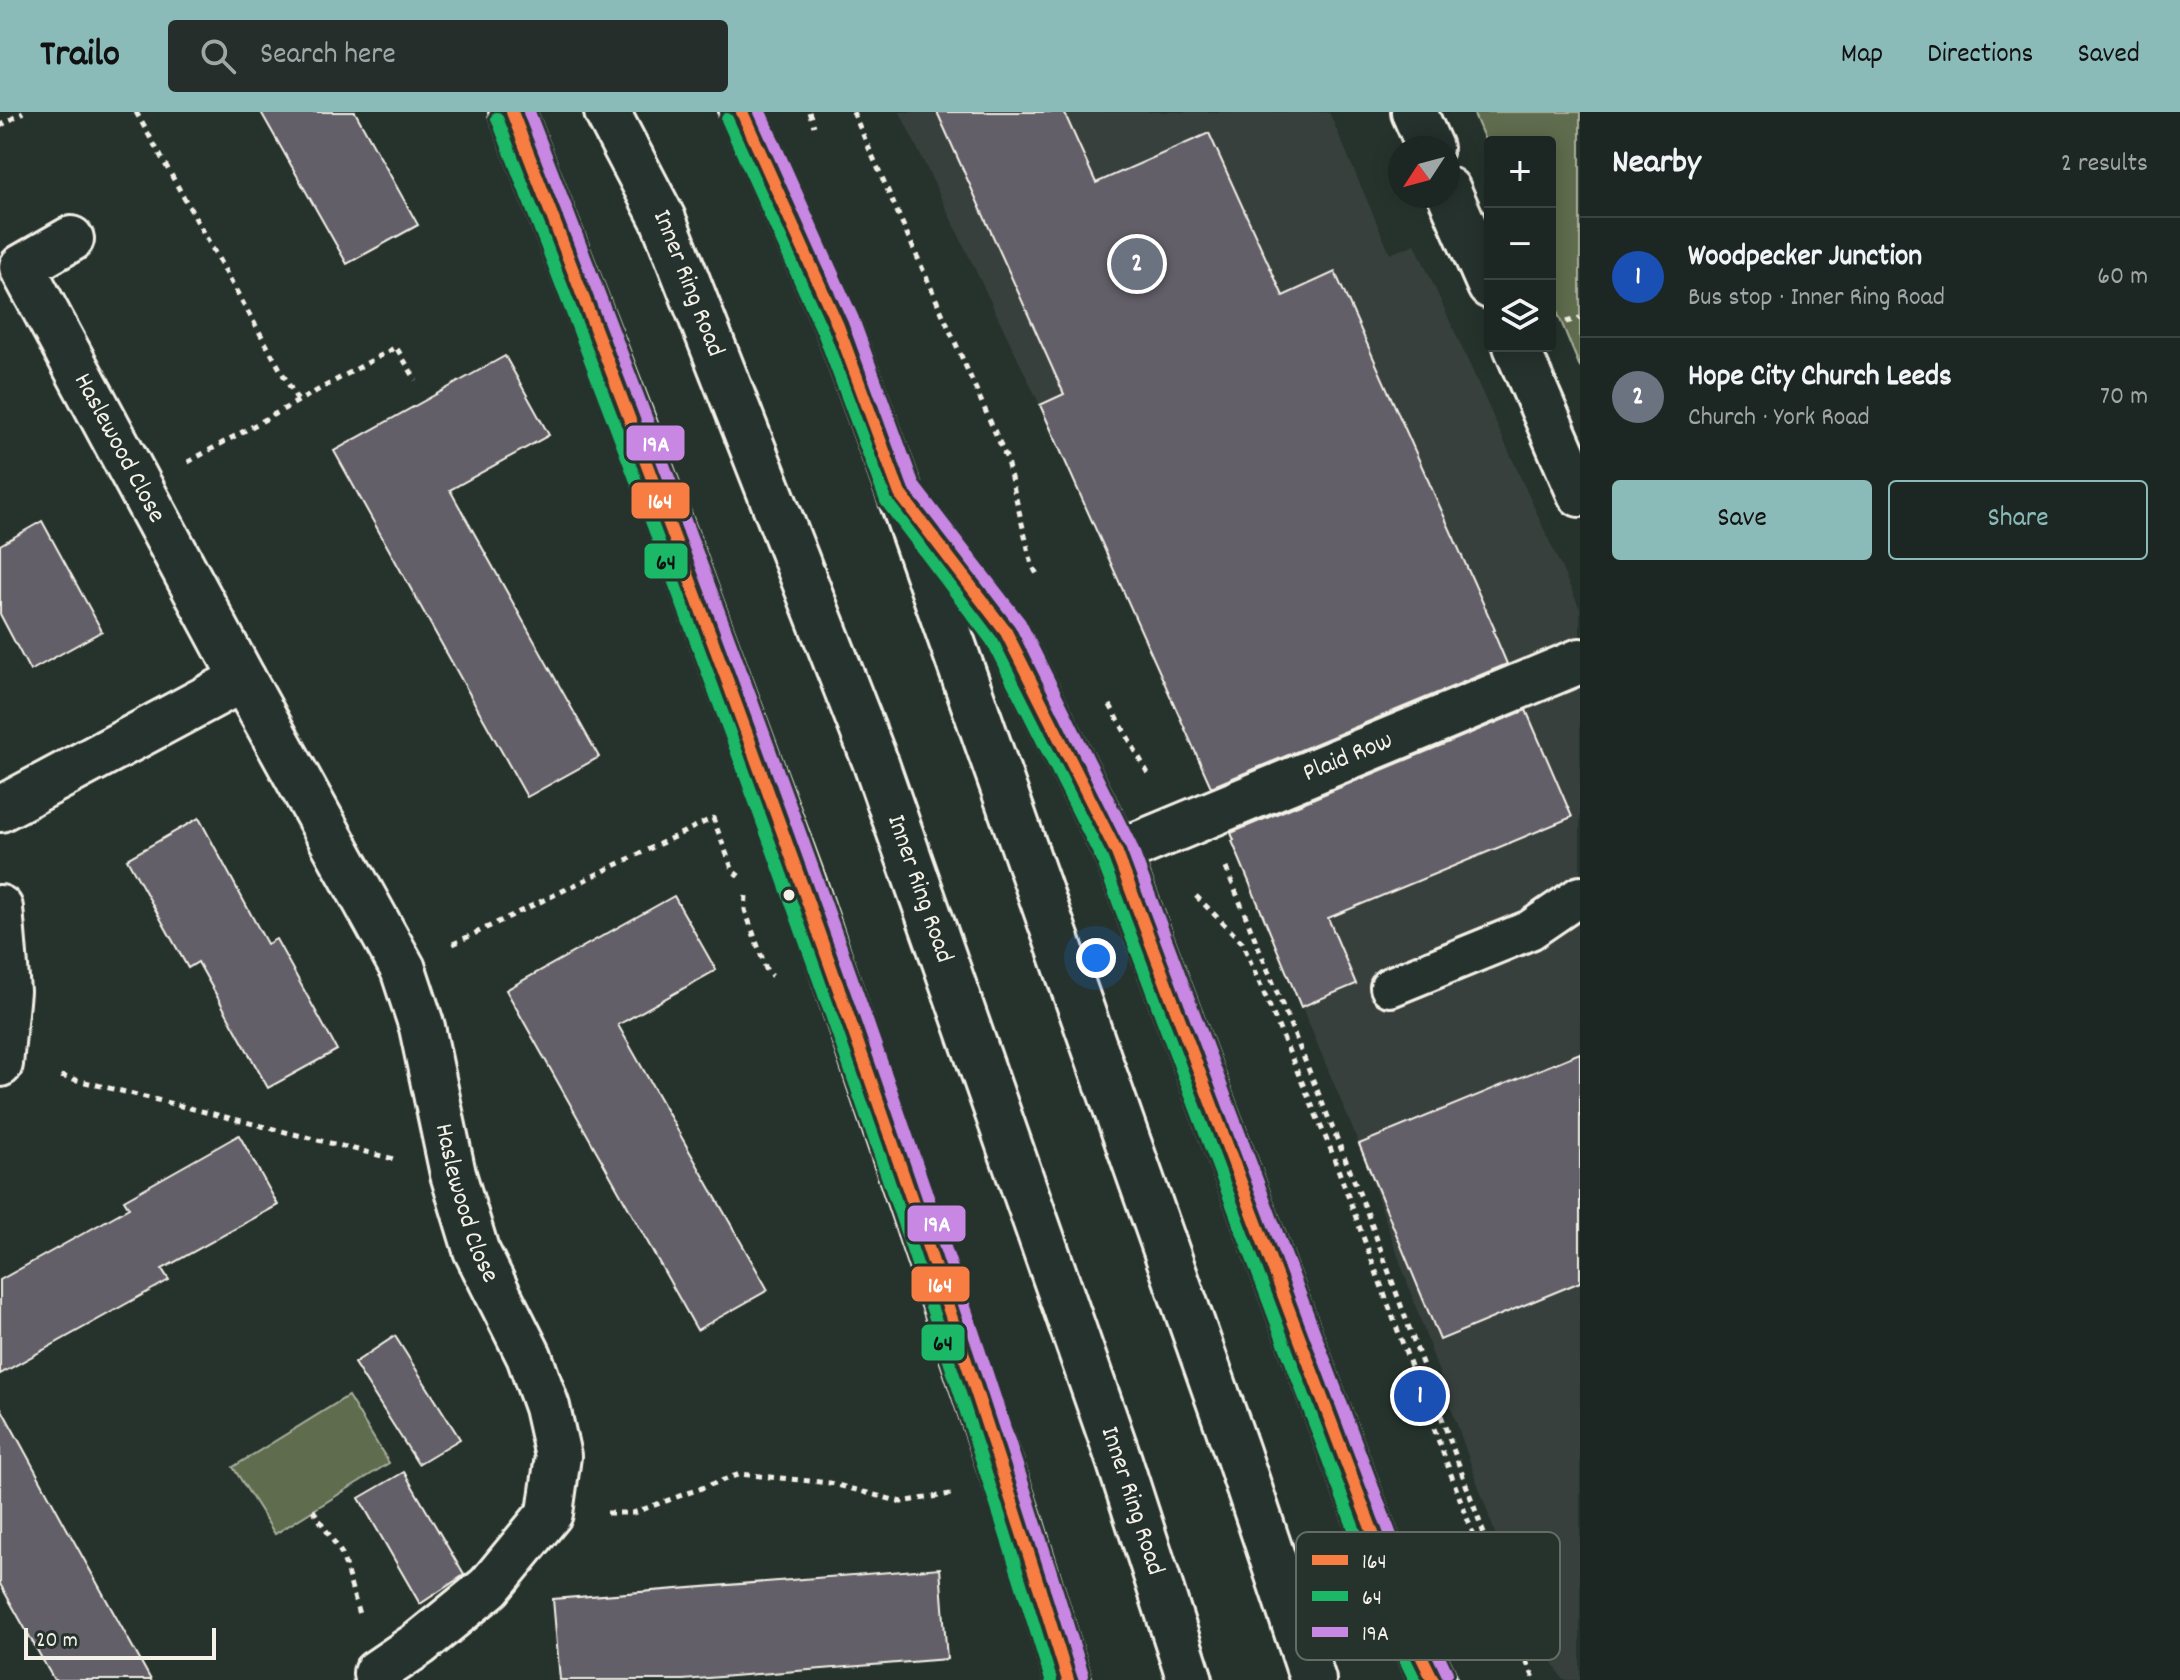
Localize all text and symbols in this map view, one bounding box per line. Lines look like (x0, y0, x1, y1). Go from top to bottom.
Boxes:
search box (168, 20, 728, 92)
text: Trailo (40, 29, 120, 84)
icon: search (196, 34, 240, 78)
text: Search here (260, 35, 396, 78)
text: Map (1841, 36, 1883, 76)
text: Directions (1927, 36, 2033, 76)
text: Saved (2077, 36, 2140, 76)
north arrow (1388, 136, 1460, 208)
map controls (1484, 136, 1556, 352)
button: + (1484, 136, 1556, 208)
text: Nearby (1612, 140, 1701, 189)
text: 2 results (2061, 146, 2148, 183)
street label: Inner Ring Road (643, 203, 734, 362)
button: − (1484, 208, 1556, 280)
pin: 2 (1111, 234, 1163, 294)
text: Woodpecker Junction (1688, 237, 1922, 280)
text: 1 (1635, 259, 1641, 296)
text: 60 m (2097, 259, 2148, 296)
button: layers (1484, 280, 1556, 352)
text: Bus stop · Inner Ring Road (1688, 280, 1945, 317)
text: Hope City Church Leeds (1688, 357, 1952, 400)
street label: Haslewood Close (64, 367, 175, 530)
text: 2 (1632, 379, 1644, 416)
text: 70 m (2100, 379, 2148, 416)
text: Church · York Road (1688, 400, 1870, 437)
line badge: 19A (625, 424, 686, 462)
text: 19A (643, 431, 669, 462)
button: Save (1612, 480, 1872, 560)
button: Share (1888, 480, 2148, 560)
line badge: 164 (630, 481, 691, 520)
text: 164 (648, 488, 672, 519)
line badge: 64 (643, 542, 689, 580)
text: 64 (656, 549, 676, 580)
street label: Plaid Row (1297, 722, 1399, 792)
street label: Inner Ring Road (877, 810, 963, 968)
unlabelled marker (781, 887, 797, 903)
your location (1076, 938, 1116, 978)
street label: Haslewood Close (424, 1120, 508, 1289)
line badge: 19A (906, 1204, 967, 1243)
text: 19A (924, 1211, 950, 1242)
line badge: 164 (910, 1265, 971, 1303)
text: 164 (928, 1272, 952, 1303)
line badge: 64 (920, 1323, 966, 1362)
text: 64 (933, 1330, 953, 1361)
pin: 1 (1394, 1366, 1446, 1426)
street label: Inner Ring Road (1090, 1421, 1174, 1580)
legend (1296, 1532, 1560, 1660)
text: 164 (1362, 1548, 1387, 1579)
text: 64 (1362, 1584, 1382, 1615)
text: 19A (1362, 1620, 1389, 1651)
scale bar (24, 1624, 216, 1660)
text: 20 m (36, 1626, 78, 1657)

